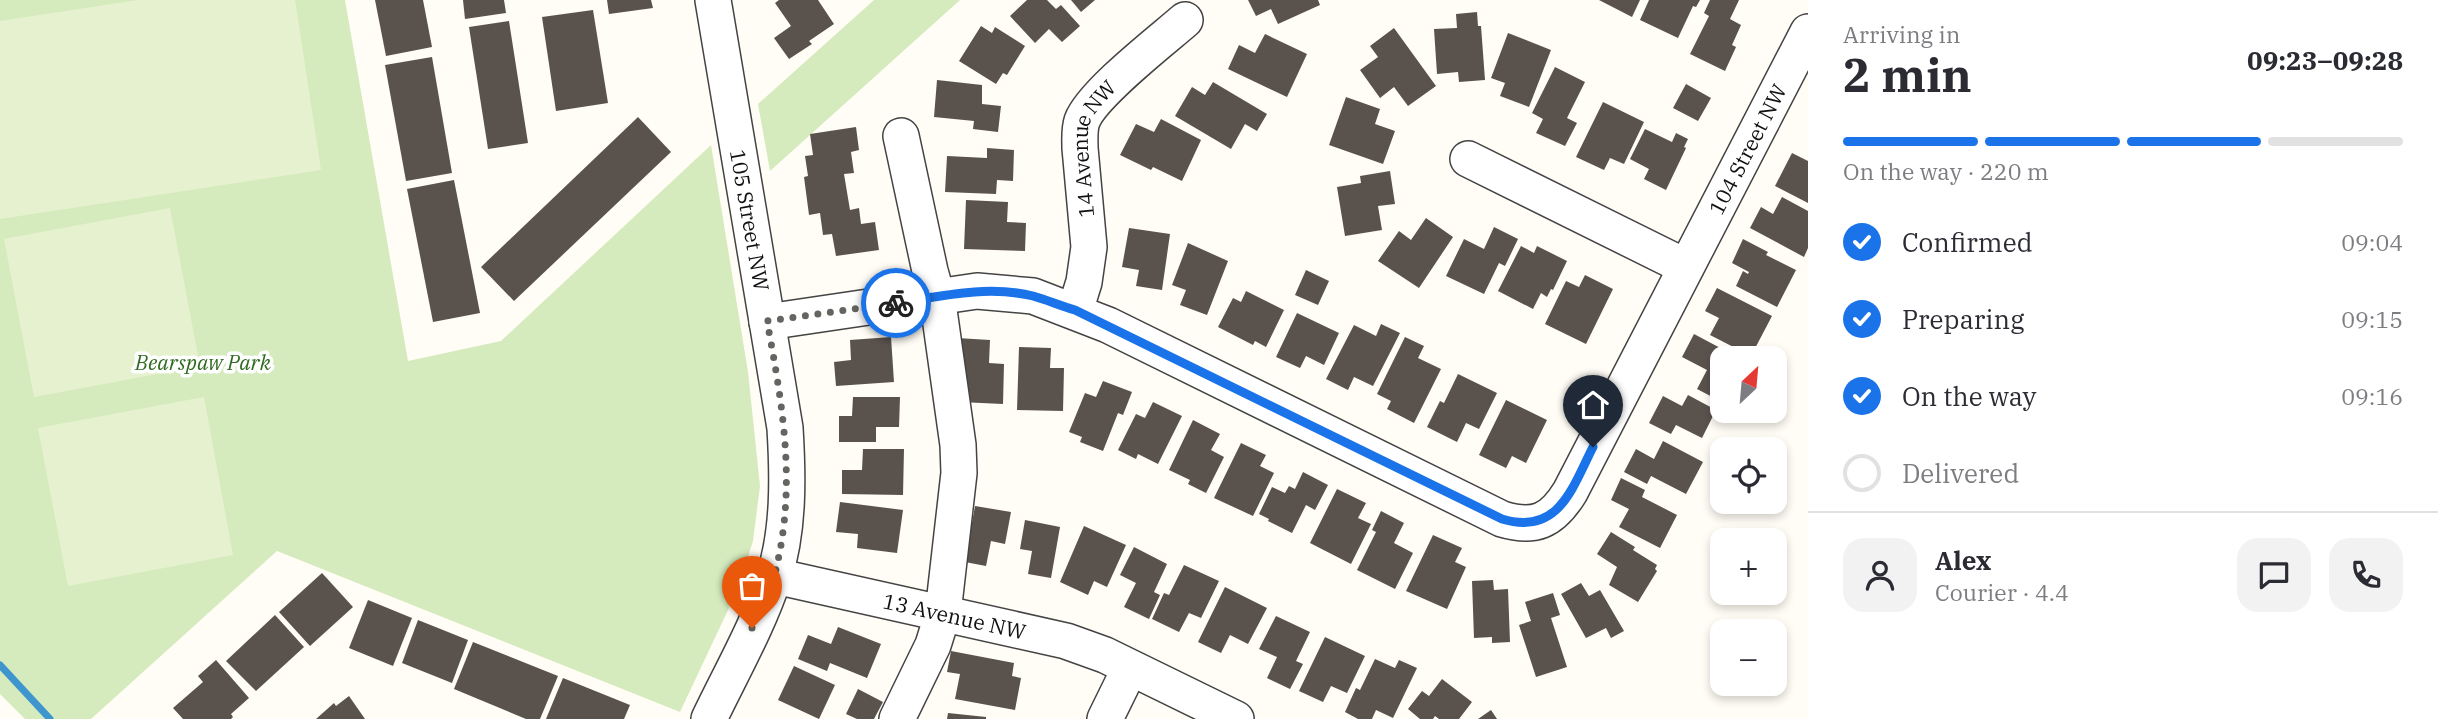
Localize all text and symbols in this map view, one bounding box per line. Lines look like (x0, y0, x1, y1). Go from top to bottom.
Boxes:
text: Arriving in (1843, 19, 1960, 49)
text: 09:23–09:28 (2247, 43, 2403, 77)
text: 2 min (1843, 45, 1972, 105)
street label: 14 Avenue NW (1066, 74, 1122, 219)
street label: 104 Street NW (1702, 79, 1793, 219)
street label: 105 Street NW (724, 147, 776, 293)
text: On the way · 220 m (1843, 156, 2049, 186)
icon: check (1843, 223, 1881, 261)
text: Confirmed (1902, 225, 2033, 259)
text: 09:04 (2341, 227, 2403, 257)
courier (861, 268, 931, 338)
icon: bike (877, 284, 915, 322)
icon: check (1843, 300, 1881, 338)
text: Preparing (1902, 302, 2024, 336)
text: 09:15 (2341, 304, 2403, 334)
north arrow (1710, 346, 1787, 424)
map controls (1710, 346, 1787, 696)
park label: Bearspaw Park (134, 348, 272, 376)
pin (1563, 375, 1623, 447)
icon: check (1843, 377, 1881, 415)
text: On the way (1902, 379, 2036, 413)
text: 09:16 (2341, 381, 2403, 411)
icon: home (1574, 386, 1612, 424)
button: locate (1710, 437, 1787, 514)
text: Delivered (1902, 456, 2019, 490)
button: + (1710, 528, 1787, 605)
button: person (1843, 538, 1917, 612)
button: chat (2237, 538, 2311, 612)
button: phone (2329, 538, 2403, 612)
text: Alex (1935, 543, 1991, 577)
pin (722, 556, 782, 628)
icon: bag (733, 567, 771, 605)
text: Courier · 4.4 (1935, 577, 2069, 607)
street label: 13 Avenue NW (881, 587, 1029, 646)
button: − (1710, 619, 1787, 696)

